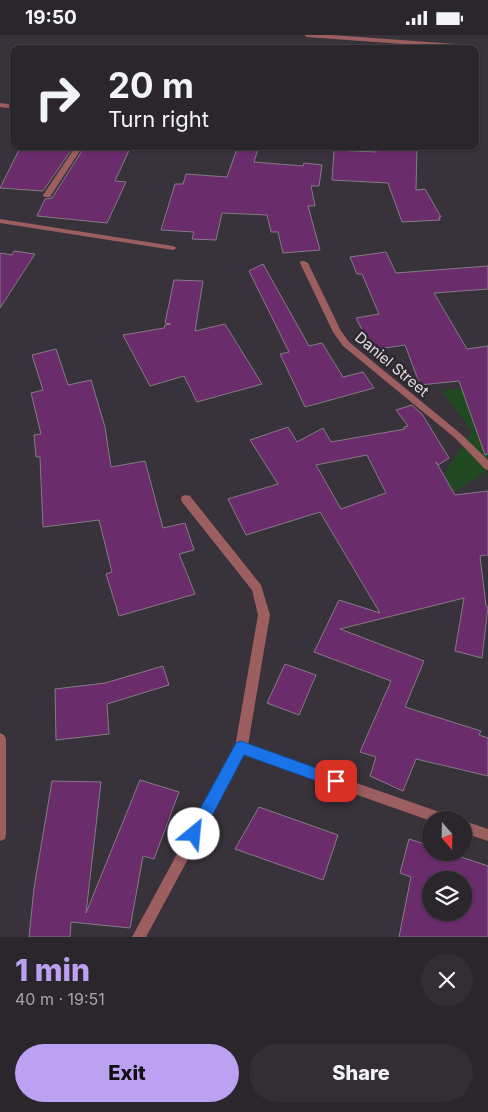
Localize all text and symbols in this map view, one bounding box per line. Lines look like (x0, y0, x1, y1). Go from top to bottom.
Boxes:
text: 19:50 (25, 6, 77, 29)
text: 20 m (108, 64, 194, 106)
icon: right (25, 65, 90, 130)
text: Turn right (108, 106, 209, 132)
street label: Daniel Street (351, 328, 433, 400)
pin (315, 760, 357, 802)
icon: arrive (322, 767, 350, 795)
position arrow (167, 807, 219, 859)
north arrow (422, 811, 472, 861)
map controls (422, 811, 472, 921)
button: layers (422, 871, 472, 921)
text: 1 min (15, 952, 90, 988)
button: close (421, 954, 473, 1006)
text: 40 m · 19:51 (15, 989, 105, 1009)
button: Exit (15, 1044, 239, 1102)
button: Share (249, 1044, 473, 1102)

